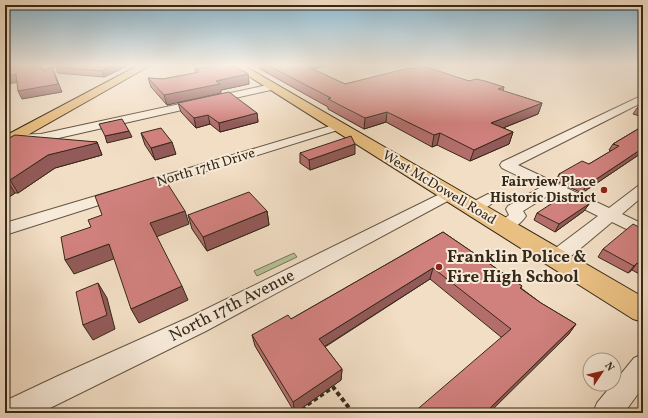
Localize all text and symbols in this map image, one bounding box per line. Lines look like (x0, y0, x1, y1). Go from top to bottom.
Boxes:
street label: North 17th Drive (154, 144, 258, 192)
street label: West McDowell Road (378, 146, 500, 230)
place label: Fairview Place Historic District (490, 173, 596, 208)
marker: Fairview Place Historic District (599, 185, 609, 195)
place label: Franklin Police & Fire High School (447, 246, 586, 289)
marker: Franklin Police & Fire High School (434, 262, 444, 272)
street label: North 17th Avenue (165, 264, 299, 348)
north arrow (582, 352, 622, 392)
text: N (601, 360, 617, 375)

